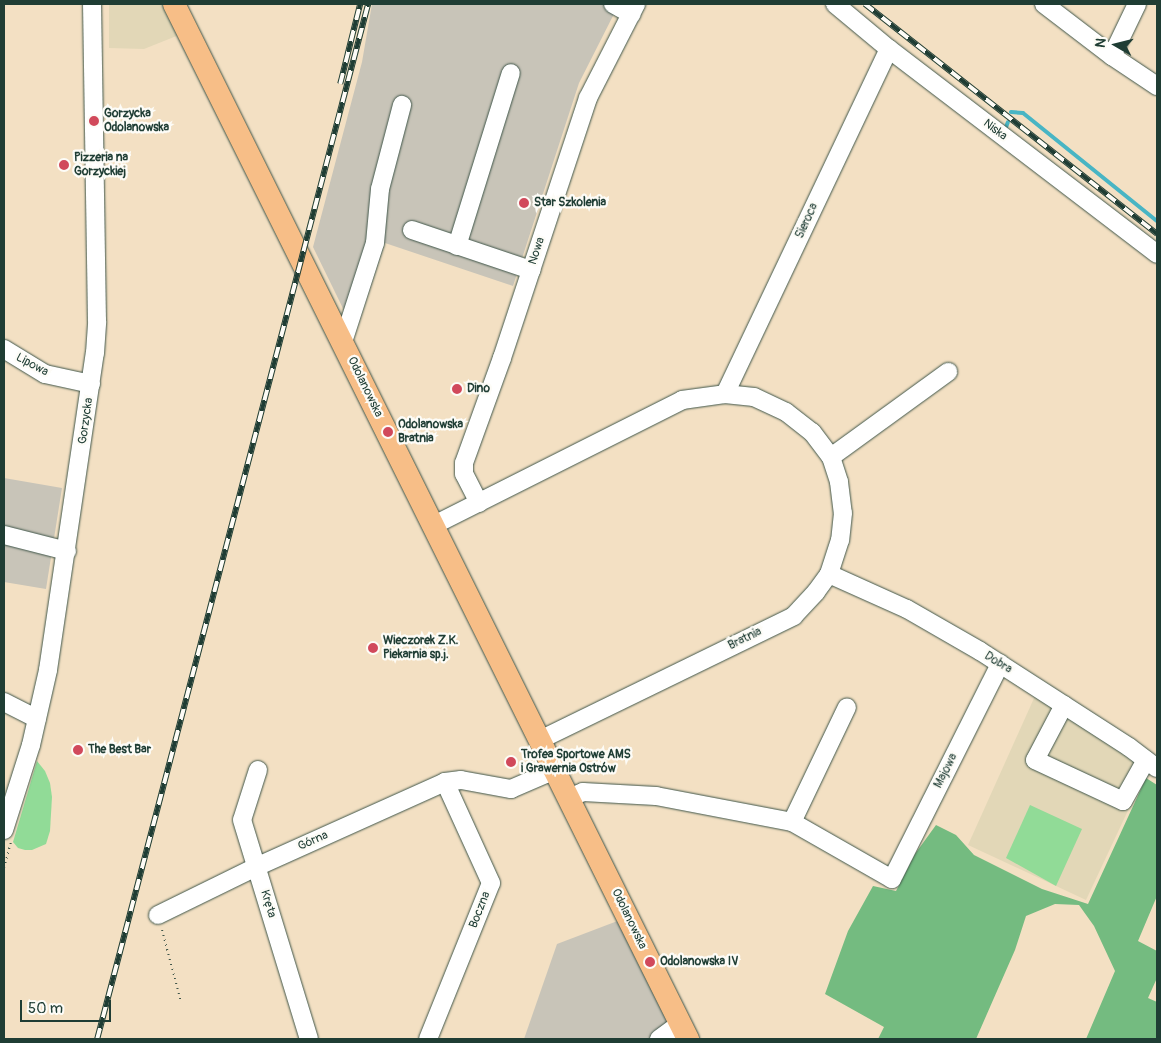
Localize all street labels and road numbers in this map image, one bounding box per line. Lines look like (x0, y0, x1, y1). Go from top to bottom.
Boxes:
street label: Niska (980, 116, 1010, 144)
street label: Sieroca (793, 201, 821, 241)
street label: Nowa (526, 235, 548, 267)
street label: Lipowa (13, 351, 51, 379)
street label: Odolanowska (344, 355, 386, 419)
street label: Gorzycka (76, 397, 96, 445)
street label: Bratnia (726, 625, 764, 653)
street label: Dobra (982, 649, 1014, 677)
street label: Majowa (931, 751, 961, 791)
street label: Górna (296, 828, 330, 854)
street label: Odolanowska (608, 887, 650, 951)
street label: Kręta (257, 888, 279, 920)
street label: Boczna (466, 890, 494, 930)

